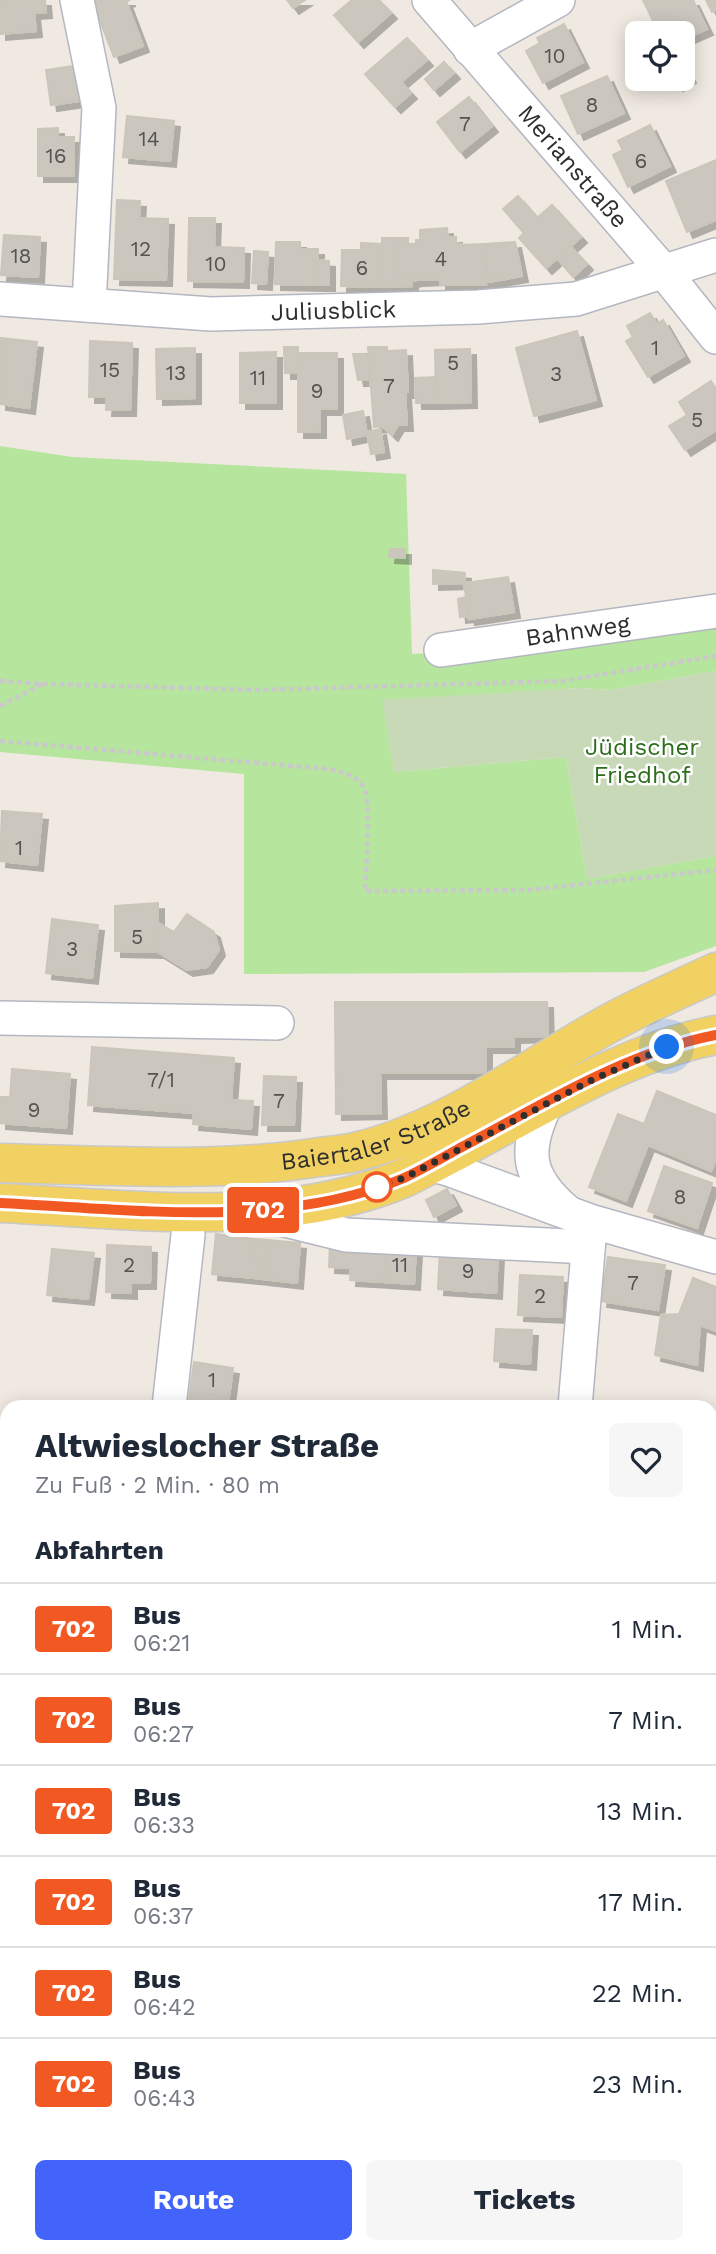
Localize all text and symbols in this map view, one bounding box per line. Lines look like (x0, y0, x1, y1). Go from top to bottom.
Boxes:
map controls (625, 21, 695, 91)
button: locate (625, 21, 695, 91)
house number: 10 (544, 43, 566, 68)
house number: 8 (586, 92, 598, 117)
street label: Merianstraße (512, 99, 634, 234)
house number: 7 (459, 111, 471, 136)
house number: 14 (138, 126, 160, 151)
house number: 16 (46, 143, 66, 168)
house number: 6 (635, 148, 647, 173)
house number: 12 (131, 236, 151, 261)
house number: 18 (10, 243, 32, 268)
house number: 4 (435, 246, 447, 271)
house number: 10 (205, 251, 227, 276)
house number: 6 (356, 255, 368, 280)
street label: Juliusblick (270, 295, 397, 326)
house number: 1 (651, 335, 659, 360)
house number: 5 (447, 350, 459, 375)
house number: 15 (100, 357, 120, 382)
house number: 13 (166, 360, 186, 385)
house number: 3 (550, 361, 562, 386)
house number: 11 (250, 365, 266, 390)
house number: 7 (383, 373, 395, 398)
house number: 9 (311, 378, 323, 403)
house number: 5 (691, 407, 703, 432)
street label: Bahnweg (524, 609, 632, 652)
park label: Jüdischer Friedhof (585, 733, 699, 789)
house number: 1 (15, 835, 23, 860)
house number: 5 (131, 924, 143, 949)
house number: 3 (66, 936, 78, 961)
your location (649, 1029, 684, 1064)
house number: 7/1 (147, 1067, 175, 1092)
house number: 7 (273, 1088, 285, 1113)
street label: Baiertaler Straße (279, 1094, 475, 1176)
house number: 9 (28, 1097, 40, 1122)
unlabelled marker (362, 1172, 392, 1202)
house number: 8 (674, 1184, 686, 1209)
line badge: 702 (223, 1187, 303, 1233)
text: 702 (241, 1196, 285, 1224)
house number: 2 (123, 1252, 135, 1277)
house number: 11 (392, 1252, 408, 1277)
house number: 9 (462, 1258, 474, 1283)
house number: 7 (627, 1270, 639, 1295)
house number: 2 (534, 1283, 546, 1308)
house number: 1 (208, 1367, 216, 1392)
button: heart (609, 1423, 683, 1497)
text: Altwieslocher Straße (35, 1426, 379, 1465)
text: Zu Fuß · 2 Min. · 80 m (35, 1472, 280, 1499)
text: Abfahrten (35, 1535, 164, 1565)
text: Bus (133, 1600, 181, 1630)
text: 1 Min. (612, 1614, 683, 1644)
text: 702 (52, 1615, 95, 1643)
text: 06:21 (133, 1630, 190, 1657)
text: Bus (133, 1691, 181, 1721)
text: 7 Min. (608, 1705, 683, 1735)
text: 702 (52, 1706, 95, 1734)
text: 06:27 (133, 1721, 194, 1748)
text: Bus (133, 1782, 181, 1812)
text: 13 Min. (597, 1796, 683, 1826)
text: 702 (52, 1797, 95, 1825)
text: 06:33 (133, 1812, 195, 1839)
text: Bus (133, 1873, 181, 1903)
text: 17 Min. (598, 1887, 683, 1917)
text: 702 (52, 1888, 95, 1916)
text: 06:37 (133, 1903, 194, 1930)
text: Bus (133, 1964, 181, 1994)
text: 22 Min. (592, 1978, 683, 2008)
text: 702 (52, 1979, 95, 2007)
text: 06:42 (133, 1994, 196, 2021)
text: Bus (133, 2055, 181, 2085)
text: 23 Min. (592, 2069, 683, 2099)
text: 702 (52, 2070, 95, 2098)
text: 06:43 (133, 2085, 196, 2112)
button: Route (35, 2160, 352, 2240)
button: Tickets (366, 2160, 683, 2240)

